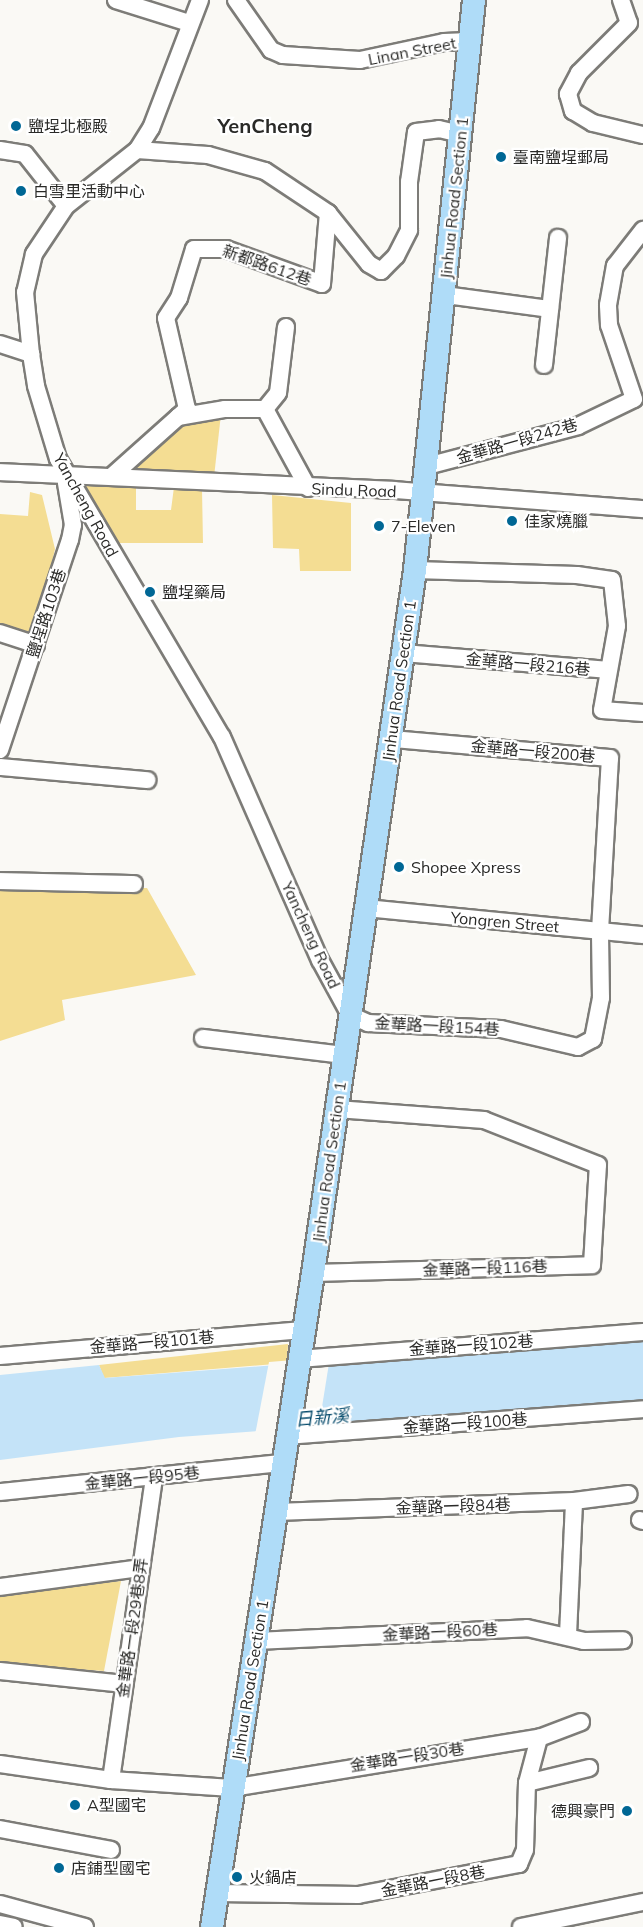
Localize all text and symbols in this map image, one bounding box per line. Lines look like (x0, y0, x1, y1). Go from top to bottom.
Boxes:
street label: Linan Street (366, 33, 458, 69)
district label: YenCheng (217, 113, 313, 137)
place label: 鹽埕北極殿 (28, 116, 108, 136)
street label: Jinhua Road Section 1 (436, 116, 472, 280)
marker: 鹽埕北極殿 (9, 119, 23, 133)
place label: 臺南鹽埕郵局 (513, 147, 609, 167)
marker: 臺南鹽埕郵局 (494, 150, 508, 164)
place label: 白雪里活動中心 (33, 181, 145, 201)
marker: 白雪里活動中心 (14, 184, 28, 198)
street label: 新都路612巷 (220, 241, 314, 289)
street label: 金華路一段242巷 (454, 415, 580, 467)
street label: Yancheng Road (50, 450, 122, 560)
street label: Sindu Road (311, 479, 397, 501)
place label: 佳家燒臘 (524, 511, 588, 531)
marker: 佳家燒臘 (505, 514, 519, 528)
place label: 7-Eleven (391, 516, 456, 536)
marker: 7-Eleven (372, 519, 386, 533)
street label: 鹽埕路103巷 (23, 566, 69, 660)
place label: 鹽埕藥局 (162, 582, 226, 602)
marker: 鹽埕藥局 (143, 585, 157, 599)
street label: Jinhua Road Section 1 (378, 599, 420, 763)
street label: 金華路一段216巷 (465, 649, 591, 679)
street label: 金華路一段200巷 (470, 736, 596, 766)
place label: Shopee Xpress (411, 857, 521, 877)
marker: Shopee Xpress (392, 860, 406, 874)
street label: Yancheng Road (278, 878, 344, 992)
street label: Yongren Street (450, 908, 560, 936)
street label: 金華路一段154巷 (374, 1013, 500, 1039)
street label: Jinhua Road Section 1 (308, 1080, 350, 1244)
street label: 金華路一段116巷 (422, 1256, 548, 1280)
street label: 金華路一段101巷 (89, 1327, 215, 1357)
street label: 金華路一段102巷 (408, 1331, 534, 1359)
water label: 日新溪 (294, 1405, 350, 1431)
street label: 金華路一段100巷 (402, 1409, 528, 1437)
street label: 金華路一段95巷 (84, 1462, 200, 1494)
street label: 金華路一段84巷 (395, 1494, 511, 1518)
street label: 金華路一段29巷8弄 (113, 1557, 151, 1699)
street label: Jinhua Road Section 1 (228, 1598, 272, 1762)
street label: 金華路一段60巷 (382, 1619, 498, 1645)
street label: 金華路一段30巷 (349, 1739, 465, 1775)
place label: A型國宅 (87, 1795, 147, 1815)
marker: A型國宅 (68, 1798, 82, 1812)
place label: 德興豪門 (551, 1801, 615, 1821)
marker: 德興豪門 (620, 1804, 634, 1818)
place label: 店鋪型國宅 (71, 1858, 151, 1878)
marker: 店鋪型國宅 (52, 1861, 66, 1875)
street label: 金華路一段8巷 (379, 1862, 487, 1900)
place label: 火鍋店 (249, 1867, 297, 1887)
marker: 火鍋店 (230, 1870, 244, 1884)

